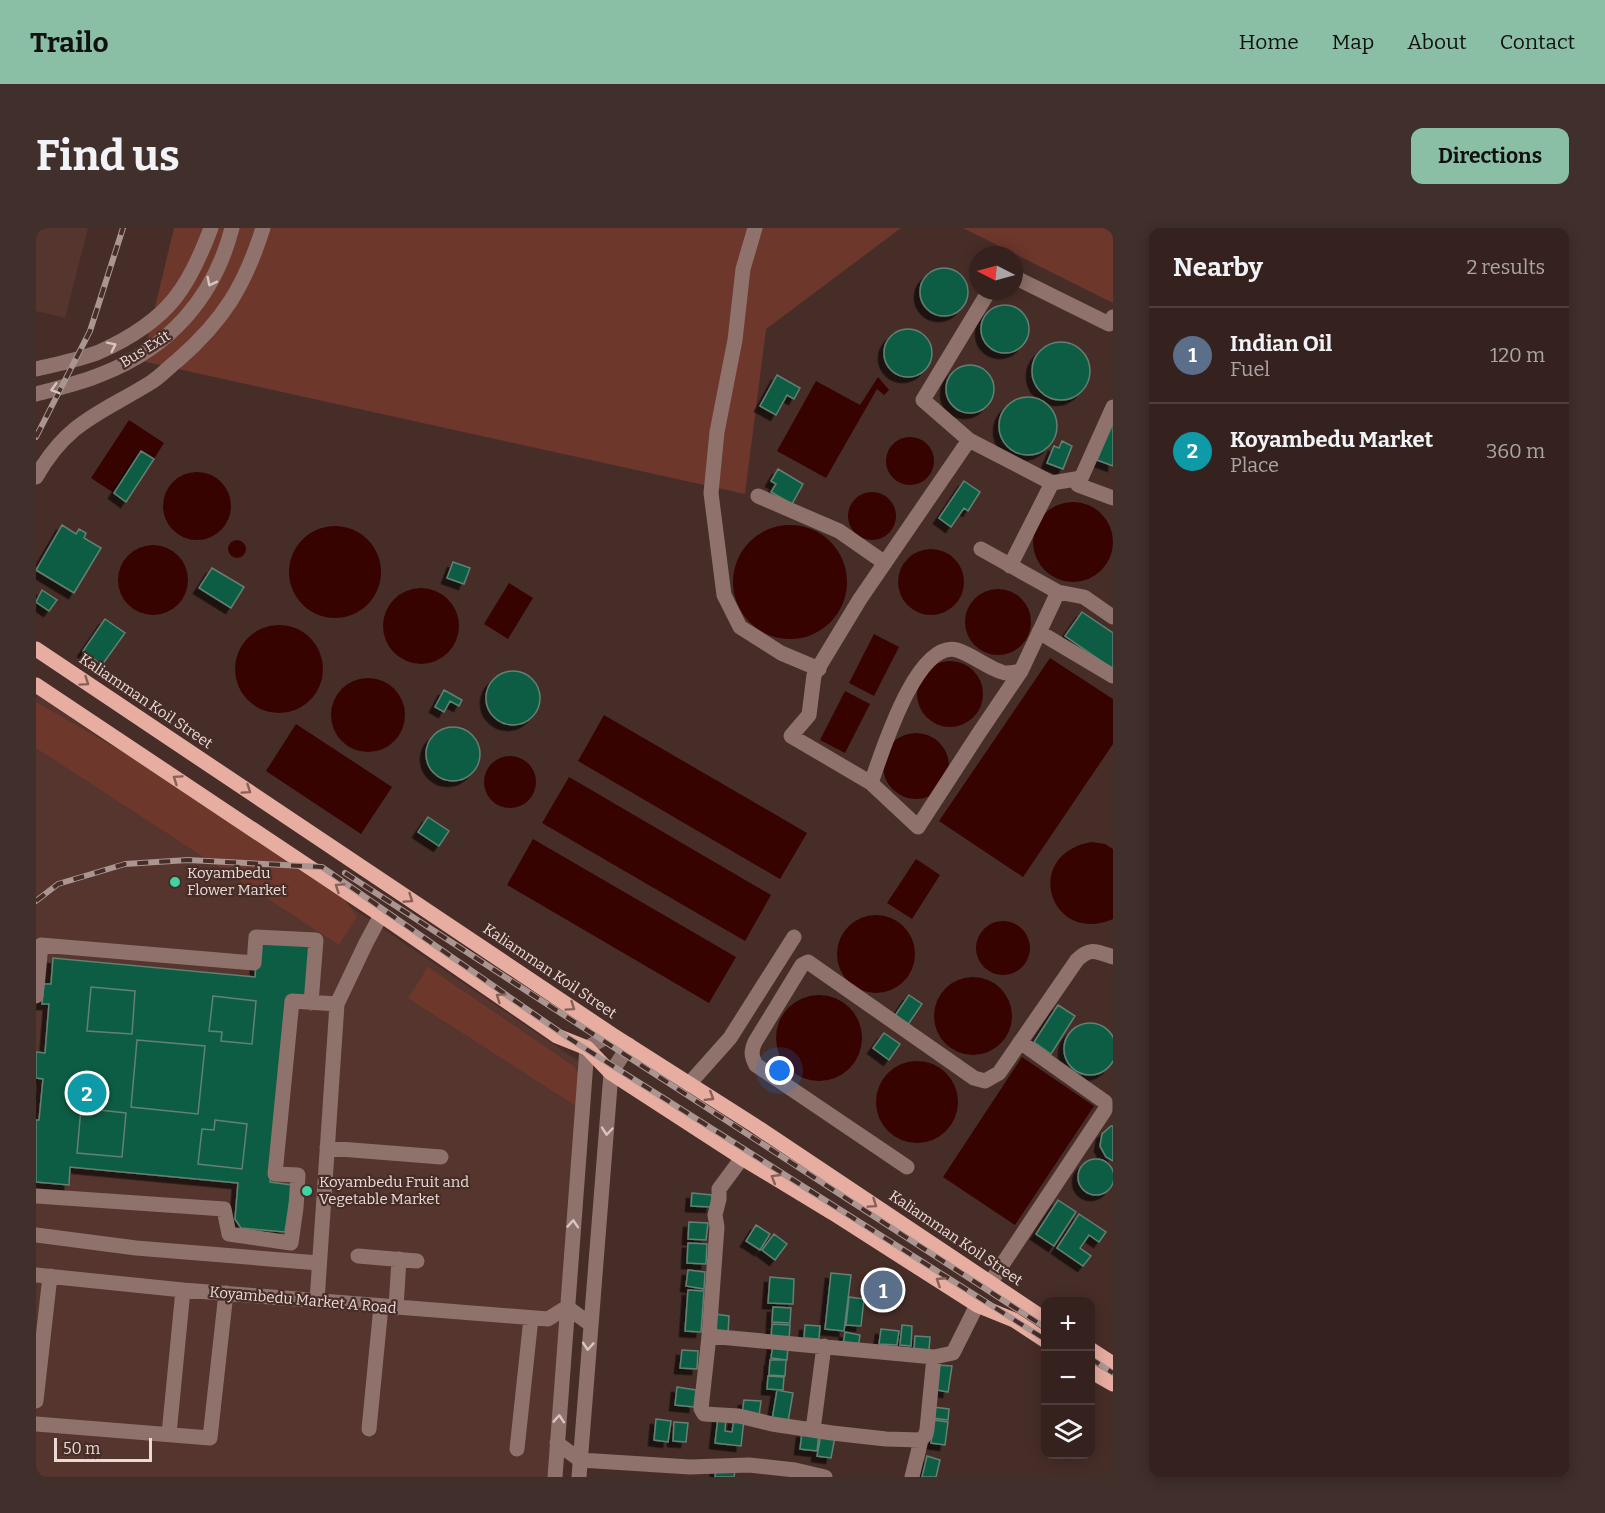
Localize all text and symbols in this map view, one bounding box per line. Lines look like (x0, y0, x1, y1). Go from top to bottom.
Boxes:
text: Trailo (30, 26, 109, 59)
text: Home (1239, 29, 1299, 55)
text: Map (1332, 29, 1374, 55)
text: About (1407, 29, 1467, 55)
text: Contact (1500, 29, 1575, 55)
button: Directions (1411, 128, 1569, 184)
text: Find us (36, 131, 180, 181)
north arrow (969, 246, 1023, 300)
text: Nearby (1173, 252, 1263, 283)
text: 2 results (1466, 255, 1545, 279)
one-way arrow (207, 276, 218, 286)
street label: Bus Exit (117, 326, 174, 371)
text: Indian Oil (1230, 330, 1332, 357)
one-way arrow (105, 341, 116, 353)
text: 1 (1188, 343, 1197, 367)
text: 120 m (1490, 343, 1545, 367)
text: Fuel (1230, 357, 1270, 381)
one-way arrow (50, 382, 61, 394)
text: Koyambedu Market (1230, 426, 1433, 453)
text: 2 (1187, 439, 1198, 463)
text: 360 m (1486, 439, 1545, 463)
text: Place (1230, 453, 1279, 477)
street label: Kaliamman Koil Street (76, 650, 217, 753)
one-way arrow (78, 675, 89, 686)
one-way arrow (173, 775, 184, 786)
one-way arrow (240, 783, 251, 794)
place label: Koyambedu Flower Market (187, 864, 287, 899)
marker: Koyambedu Flower Market (168, 875, 182, 889)
one-way arrow (335, 883, 346, 894)
one-way arrow (402, 892, 413, 903)
street label: Kaliamman Koil Street (480, 920, 621, 1023)
one-way arrow (496, 993, 507, 1004)
one-way arrow (564, 1000, 575, 1011)
your location (765, 1056, 794, 1085)
pin: 2 (68, 1070, 106, 1116)
one-way arrow (703, 1090, 714, 1101)
one-way arrow (600, 1127, 613, 1136)
place label: Koyambedu Fruit and Vegetable Market (319, 1173, 469, 1208)
one-way arrow (771, 1173, 781, 1185)
marker: Koyambedu Fruit and Vegetable Market (300, 1184, 314, 1198)
street label: Kaliamman Koil Street (886, 1187, 1027, 1290)
one-way arrow (867, 1197, 878, 1208)
one-way arrow (566, 1220, 579, 1229)
pin: 1 (864, 1268, 902, 1312)
one-way arrow (936, 1278, 947, 1289)
street label: Koyambedu Market A Road (209, 1283, 397, 1317)
map controls (1041, 1297, 1095, 1459)
button: + (1041, 1297, 1095, 1351)
one-way arrow (582, 1342, 595, 1351)
button: − (1041, 1351, 1095, 1405)
button: layers (1041, 1405, 1095, 1459)
one-way arrow (552, 1414, 565, 1423)
scale bar (54, 1435, 152, 1462)
text: 50 m (63, 1439, 100, 1458)

